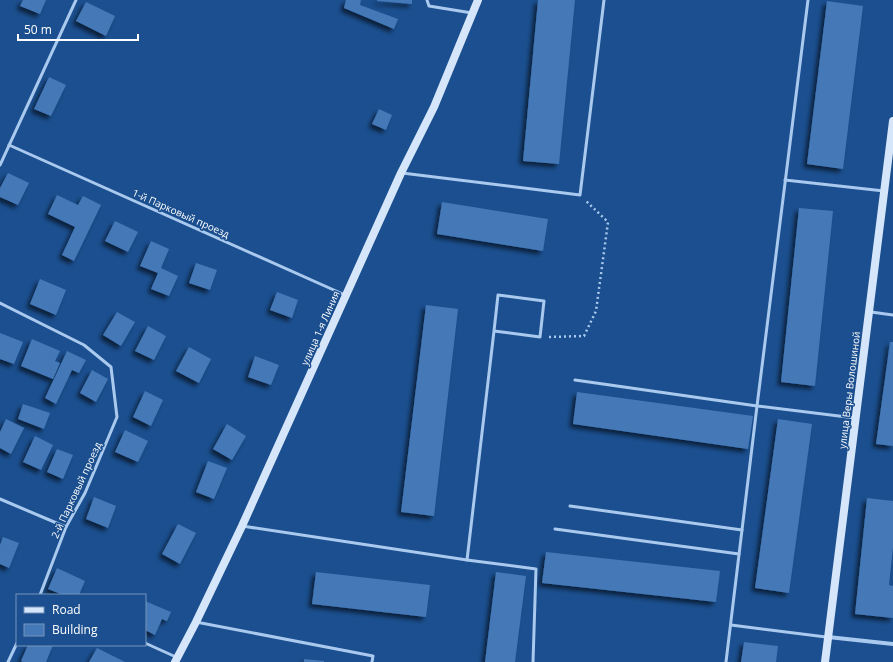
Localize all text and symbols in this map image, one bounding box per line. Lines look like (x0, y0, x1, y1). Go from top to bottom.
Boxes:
scale bar (18, 16, 138, 42)
text: 50 m (24, 21, 52, 38)
street label: 1-й Парковый проезд (130, 185, 232, 241)
street label: улица 1-я Линия (297, 289, 343, 367)
street label: улица Веры Волошиной (835, 331, 863, 449)
street label: 2-й Парковый проезд (47, 439, 105, 541)
legend (16, 594, 146, 646)
text: Road (52, 601, 81, 618)
text: Building (52, 621, 98, 638)

